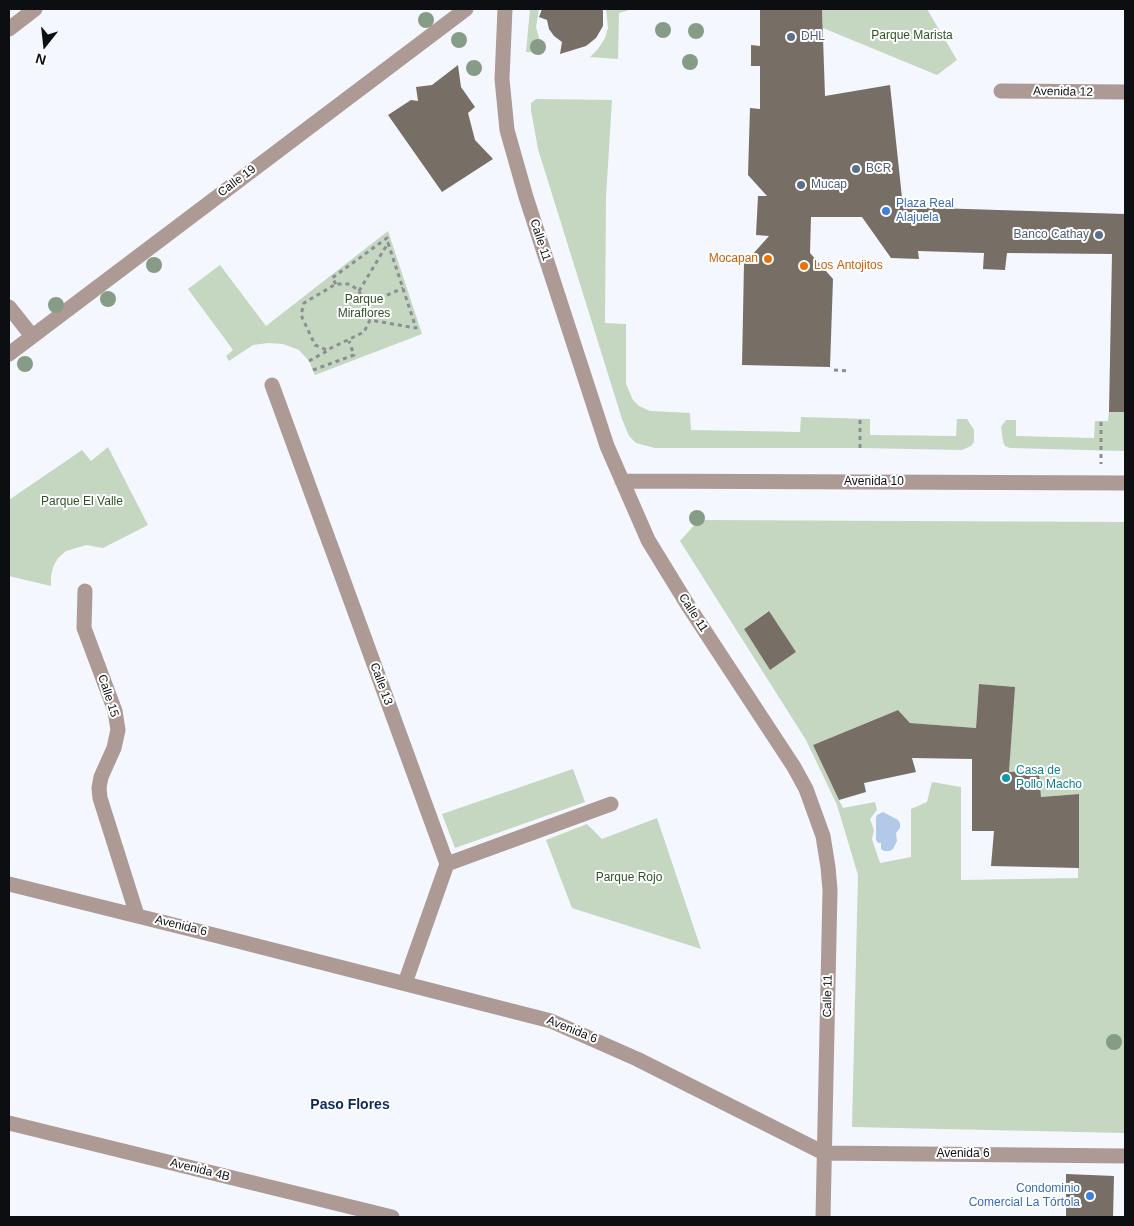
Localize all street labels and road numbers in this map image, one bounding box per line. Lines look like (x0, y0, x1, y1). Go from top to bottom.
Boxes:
street label: Avenida 12 (1033, 84, 1093, 100)
street label: Calle 19 (215, 162, 259, 200)
street label: Calle 11 (526, 217, 554, 263)
street label: Avenida 10 (844, 475, 904, 489)
street label: Calle 11 (675, 591, 711, 635)
street label: Calle 13 (367, 661, 395, 707)
street label: Calle 15 (94, 673, 122, 719)
street label: Avenida 6 (153, 913, 209, 939)
street label: Calle 11 (820, 974, 836, 1018)
street label: Avenida 6 (545, 1013, 599, 1047)
street label: Avenida 6 (936, 1147, 990, 1161)
street label: Avenida 4B (169, 1156, 231, 1184)

